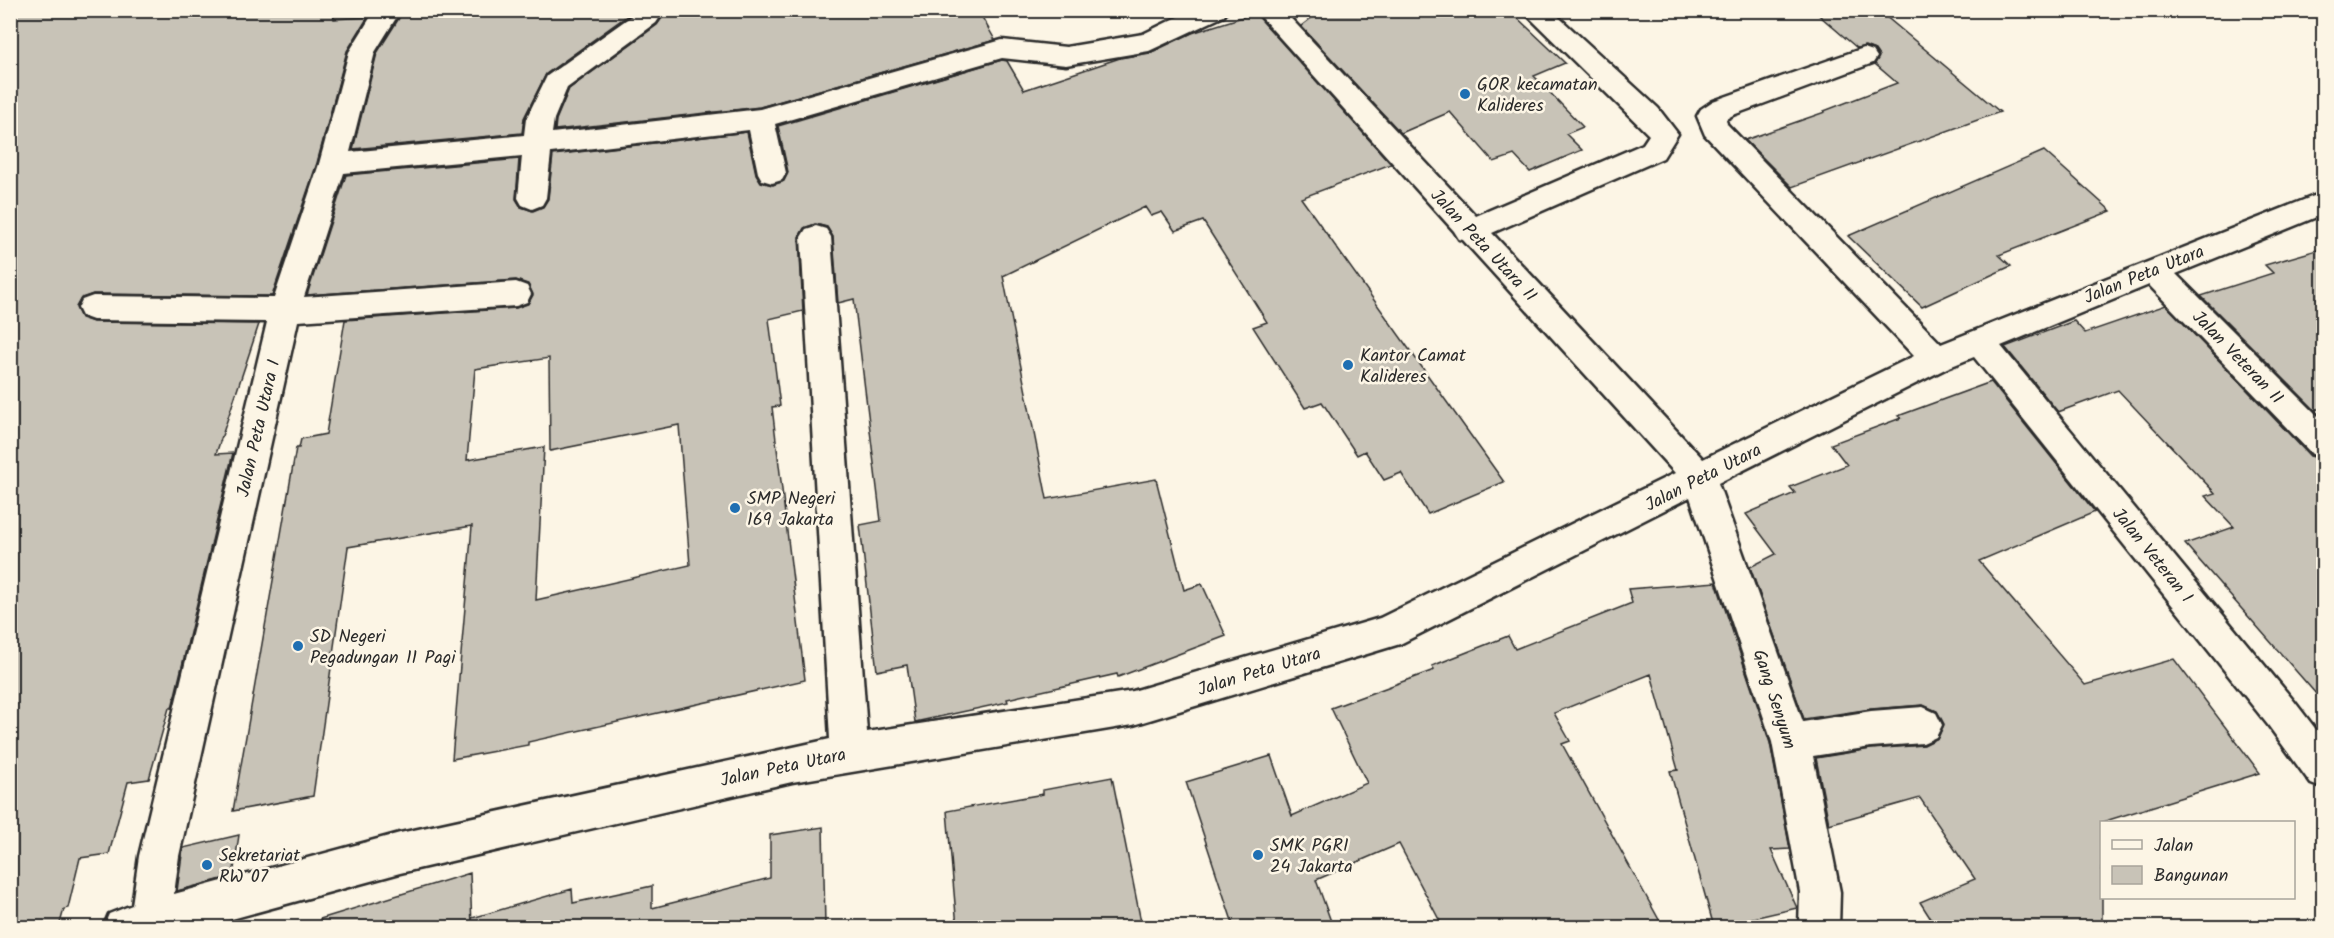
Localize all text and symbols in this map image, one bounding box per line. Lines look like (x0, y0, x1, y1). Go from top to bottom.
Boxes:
place label: GOR kecamatan Kalideres (1477, 71, 1598, 121)
marker: GOR kecamatan Kalideres (1458, 87, 1472, 101)
street label: Jalan Peta Utara II (1423, 183, 1543, 309)
street label: Jalan Peta Utara (2080, 238, 2209, 313)
street label: Jalan Veteran II (2184, 304, 2290, 412)
place label: Kantor Camat Kalideres (1360, 342, 1467, 392)
street label: Jalan Peta Utara I (230, 357, 289, 500)
marker: Kantor Camat Kalideres (1341, 358, 1355, 372)
street label: Jalan Peta Utara (1640, 436, 1767, 520)
place label: SMP Negeri 169 Jakarta (747, 485, 836, 535)
marker: SMP Negeri 169 Jakarta (728, 501, 742, 515)
street label: Jalan Veteran I (2104, 502, 2200, 610)
place label: SD Negeri Pegadungan 11 Pagi (310, 623, 456, 673)
marker: SD Negeri Pegadungan 11 Pagi (291, 639, 305, 653)
street label: Jalan Peta Utara (1194, 640, 1325, 705)
street label: Gang Senyum (1744, 646, 1803, 753)
street label: Jalan Peta Utara (718, 741, 849, 796)
legend (2100, 821, 2295, 899)
place label: SMK PGRI 24 Jakarta (1270, 832, 1353, 882)
text: Jalan (2154, 832, 2193, 861)
place label: Sekretariat RW 07 (219, 842, 301, 892)
marker: SMK PGRI 24 Jakarta (1251, 848, 1265, 862)
marker: Sekretariat RW 07 (200, 858, 214, 872)
text: Bangunan (2154, 862, 2228, 891)

